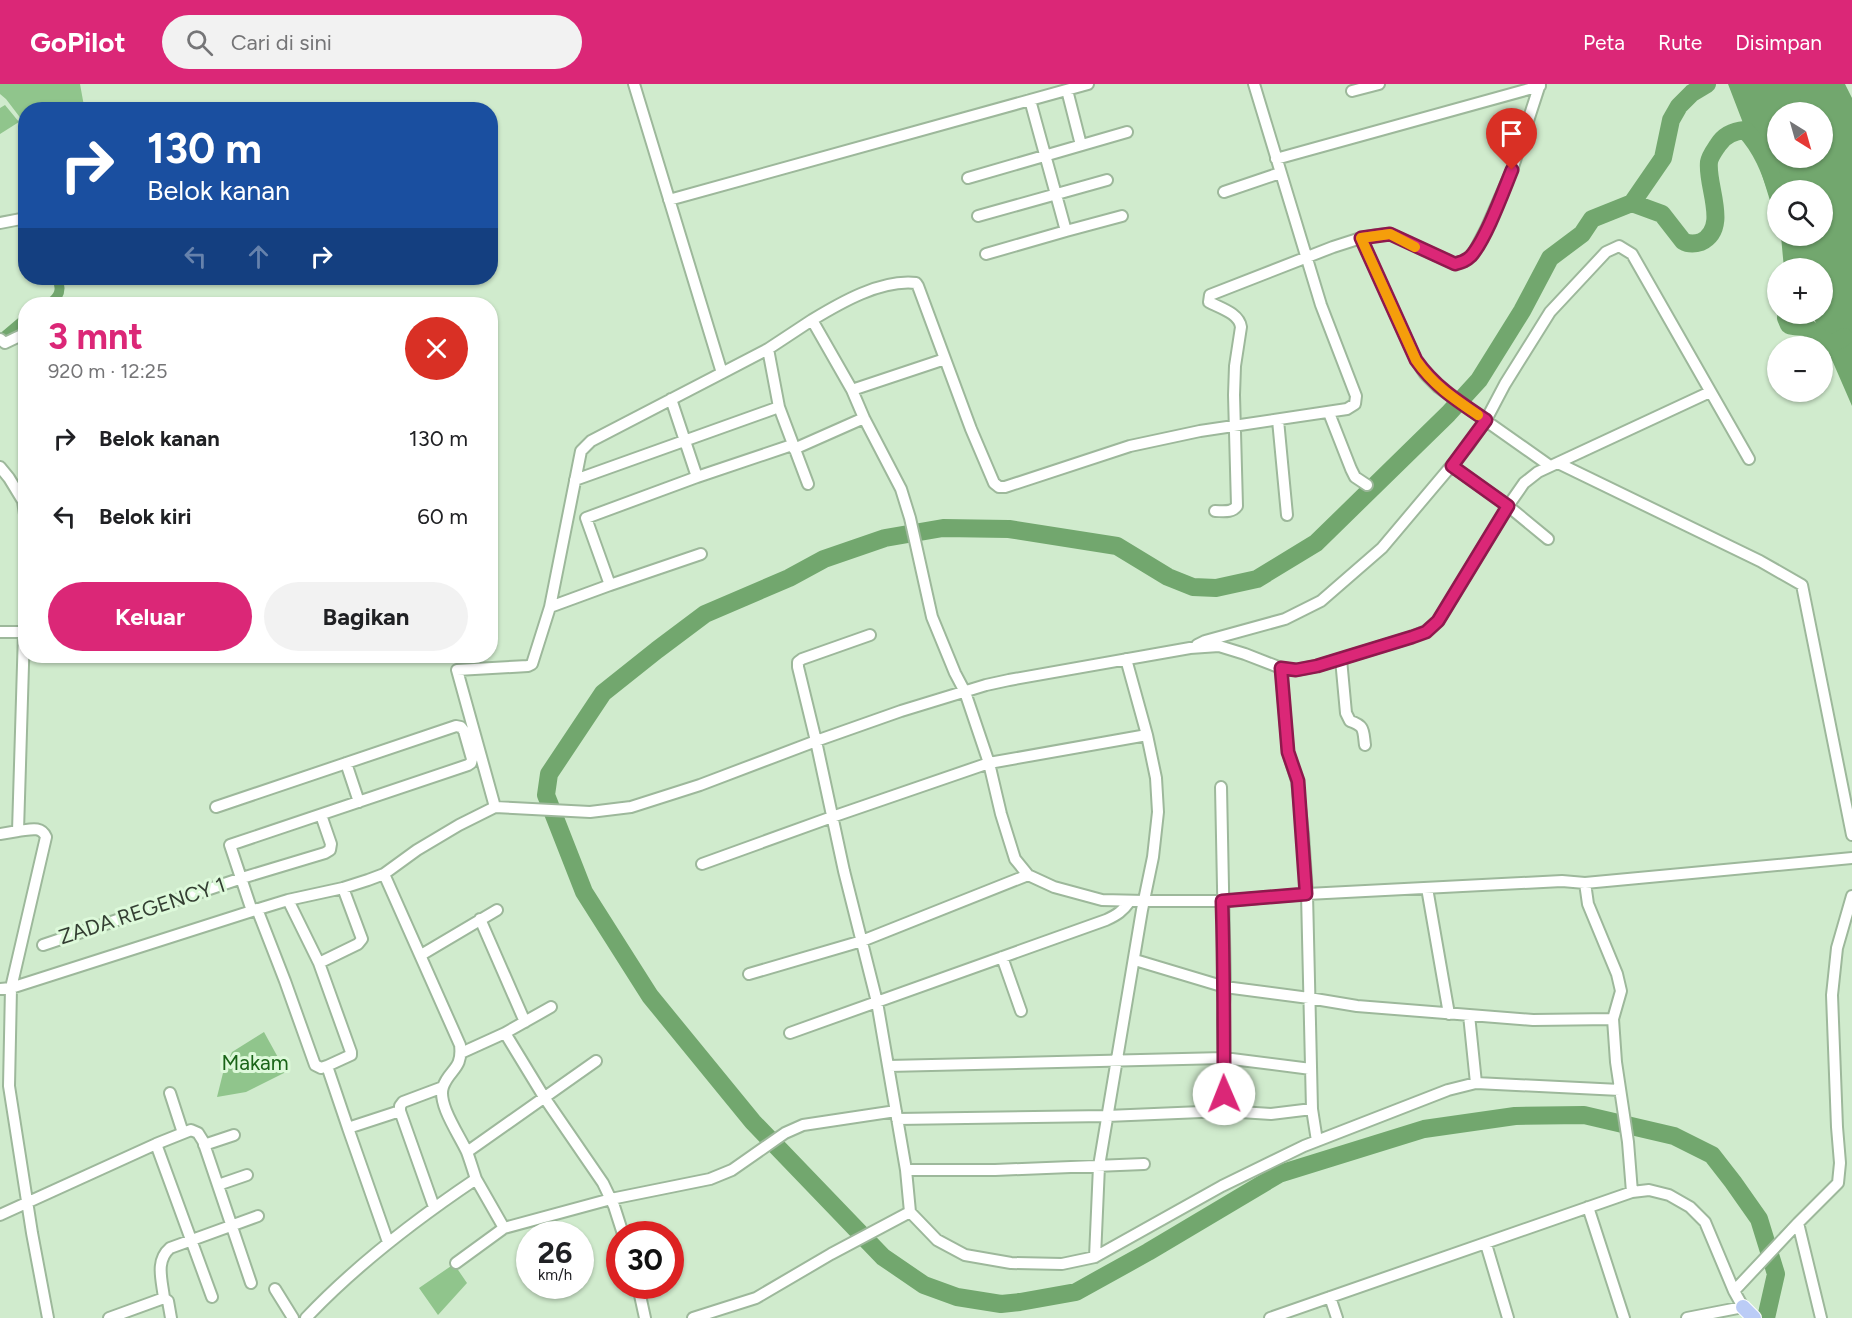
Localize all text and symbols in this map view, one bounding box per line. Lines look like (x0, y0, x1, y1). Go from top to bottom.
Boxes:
search box (162, 15, 582, 69)
text: GoPilot (30, 25, 126, 59)
icon: search (183, 26, 216, 59)
text: Cari di sini (231, 29, 332, 56)
text: Peta (1583, 30, 1625, 55)
text: Rute (1658, 30, 1702, 55)
text: Disimpan (1735, 30, 1822, 55)
north arrow (1767, 102, 1833, 168)
map controls (1767, 102, 1833, 402)
pin (1486, 108, 1537, 170)
icon: arrive (1495, 117, 1528, 150)
text: 130 m (147, 123, 262, 174)
icon: right (48, 126, 126, 204)
text: Belok kanan (147, 174, 290, 207)
button: search (1767, 180, 1833, 246)
icon: left (179, 240, 212, 273)
icon: ahead (242, 240, 275, 273)
icon: right (305, 240, 338, 273)
button: + (1767, 258, 1833, 324)
text: 3 mnt (48, 315, 143, 358)
button: close (405, 317, 468, 380)
button: − (1767, 336, 1833, 402)
text: 920 m · 12:25 (48, 359, 167, 383)
icon: right (48, 422, 81, 455)
text: Belok kanan (99, 425, 220, 452)
text: 130 m (409, 425, 468, 452)
icon: left (48, 500, 81, 533)
text: Belok kiri (99, 503, 192, 530)
text: 60 m (417, 503, 468, 530)
button: Keluar (48, 582, 252, 651)
button: Bagikan (264, 582, 468, 651)
street label: ZADA REGENCY 1 (56, 872, 228, 949)
park label: Makam (221, 1050, 289, 1075)
position arrow (1192, 1062, 1256, 1126)
speed limit sign: 30 (606, 1221, 684, 1299)
text: 26 (538, 1234, 572, 1271)
text: km/h (538, 1266, 572, 1284)

